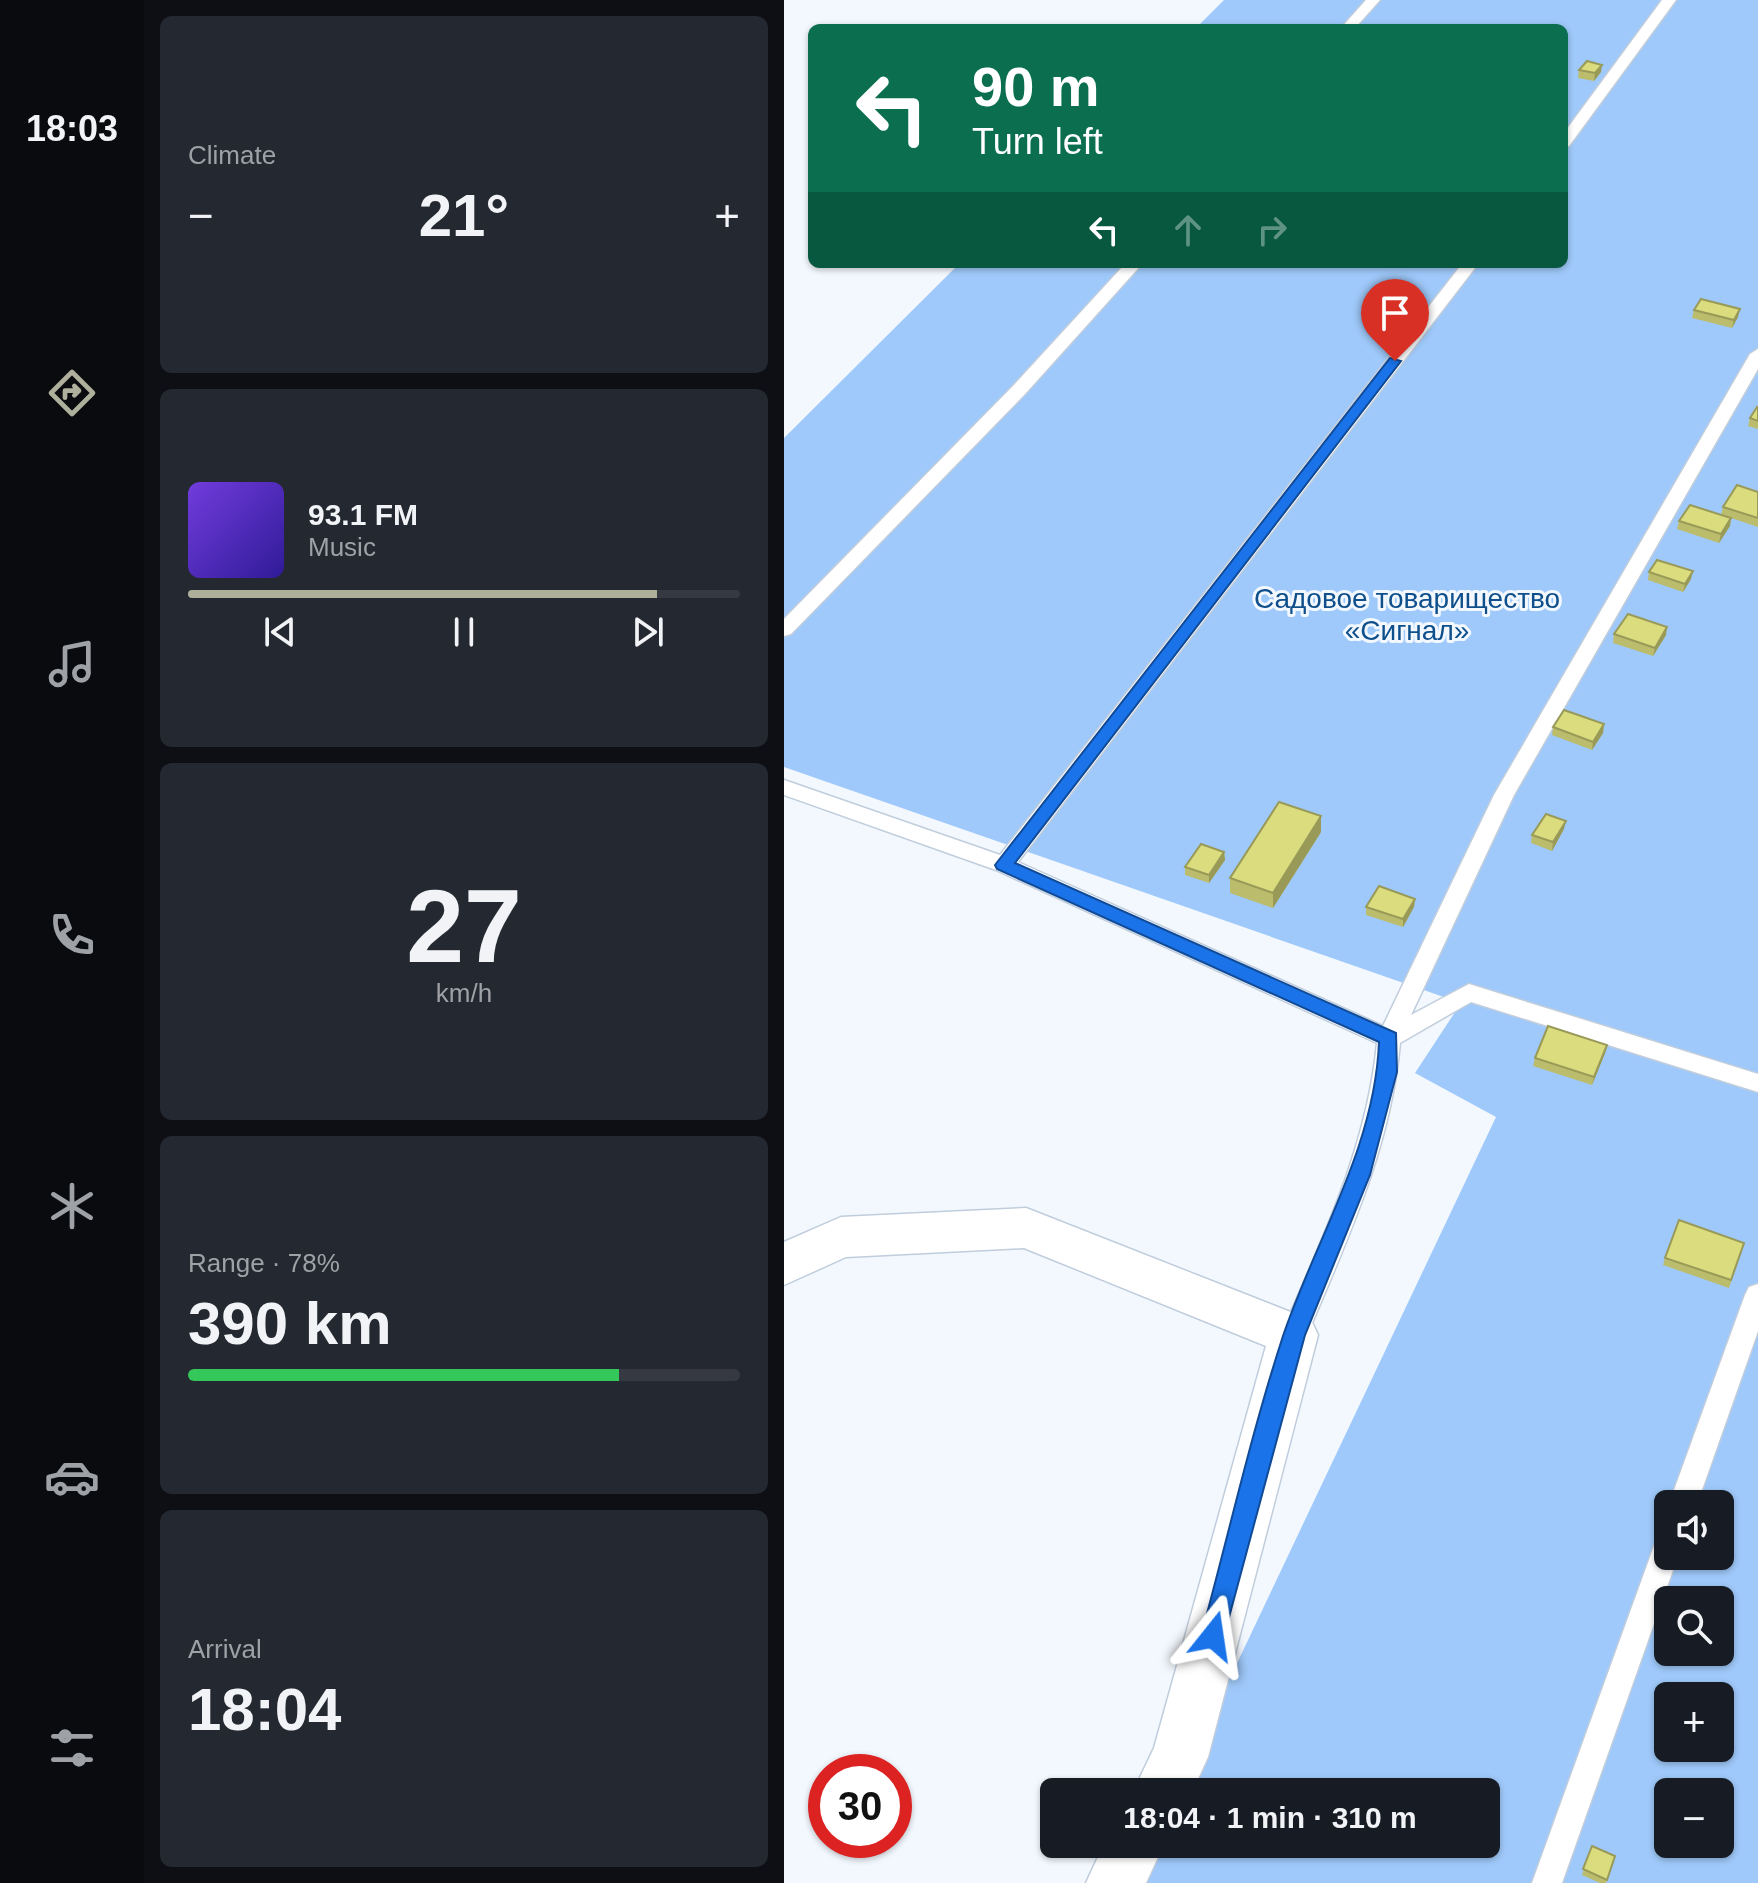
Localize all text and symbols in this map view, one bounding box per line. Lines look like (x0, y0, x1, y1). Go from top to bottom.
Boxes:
text: 90 m (972, 55, 1100, 118)
icon: left (840, 56, 944, 160)
text: 18:03 (26, 108, 118, 149)
text: Turn left (972, 121, 1103, 162)
text: Climate (188, 140, 276, 170)
text: 21° (419, 182, 509, 249)
text: − (188, 191, 214, 240)
text: + (714, 191, 740, 240)
icon: left (1082, 208, 1126, 252)
icon: ahead (1166, 208, 1210, 252)
icon: right (1250, 208, 1294, 252)
pin (1361, 279, 1429, 361)
icon: arrive (1373, 291, 1417, 335)
icon: directions (44, 365, 100, 421)
text: 93.1 FM (308, 498, 418, 531)
text: Music (308, 532, 376, 562)
park label: Садовое товарищество «Сигнал» (1254, 583, 1560, 646)
icon: previous (258, 610, 302, 654)
icon: pause (442, 610, 486, 654)
icon: next (626, 610, 670, 654)
icon: music (44, 636, 100, 692)
text: 27 (406, 868, 522, 984)
icon: phone (44, 907, 100, 963)
text: km/h (436, 978, 492, 1008)
icon: climate (44, 1178, 100, 1234)
text: Range · 78% (188, 1248, 340, 1278)
text: 390 km (188, 1290, 392, 1357)
icon: car (44, 1449, 100, 1505)
map controls (1654, 1490, 1734, 1858)
button: sound (1654, 1490, 1734, 1570)
button: search (1654, 1586, 1734, 1666)
position arrow (1171, 1594, 1255, 1678)
text: Arrival (188, 1634, 262, 1664)
text: 18:04 (188, 1676, 341, 1743)
button: + (1654, 1682, 1734, 1762)
icon: filters (44, 1720, 100, 1776)
speed limit sign: 30 (808, 1754, 912, 1858)
button: − (1654, 1778, 1734, 1858)
text: 18:04 · 1 min · 310 m (1123, 1801, 1417, 1834)

